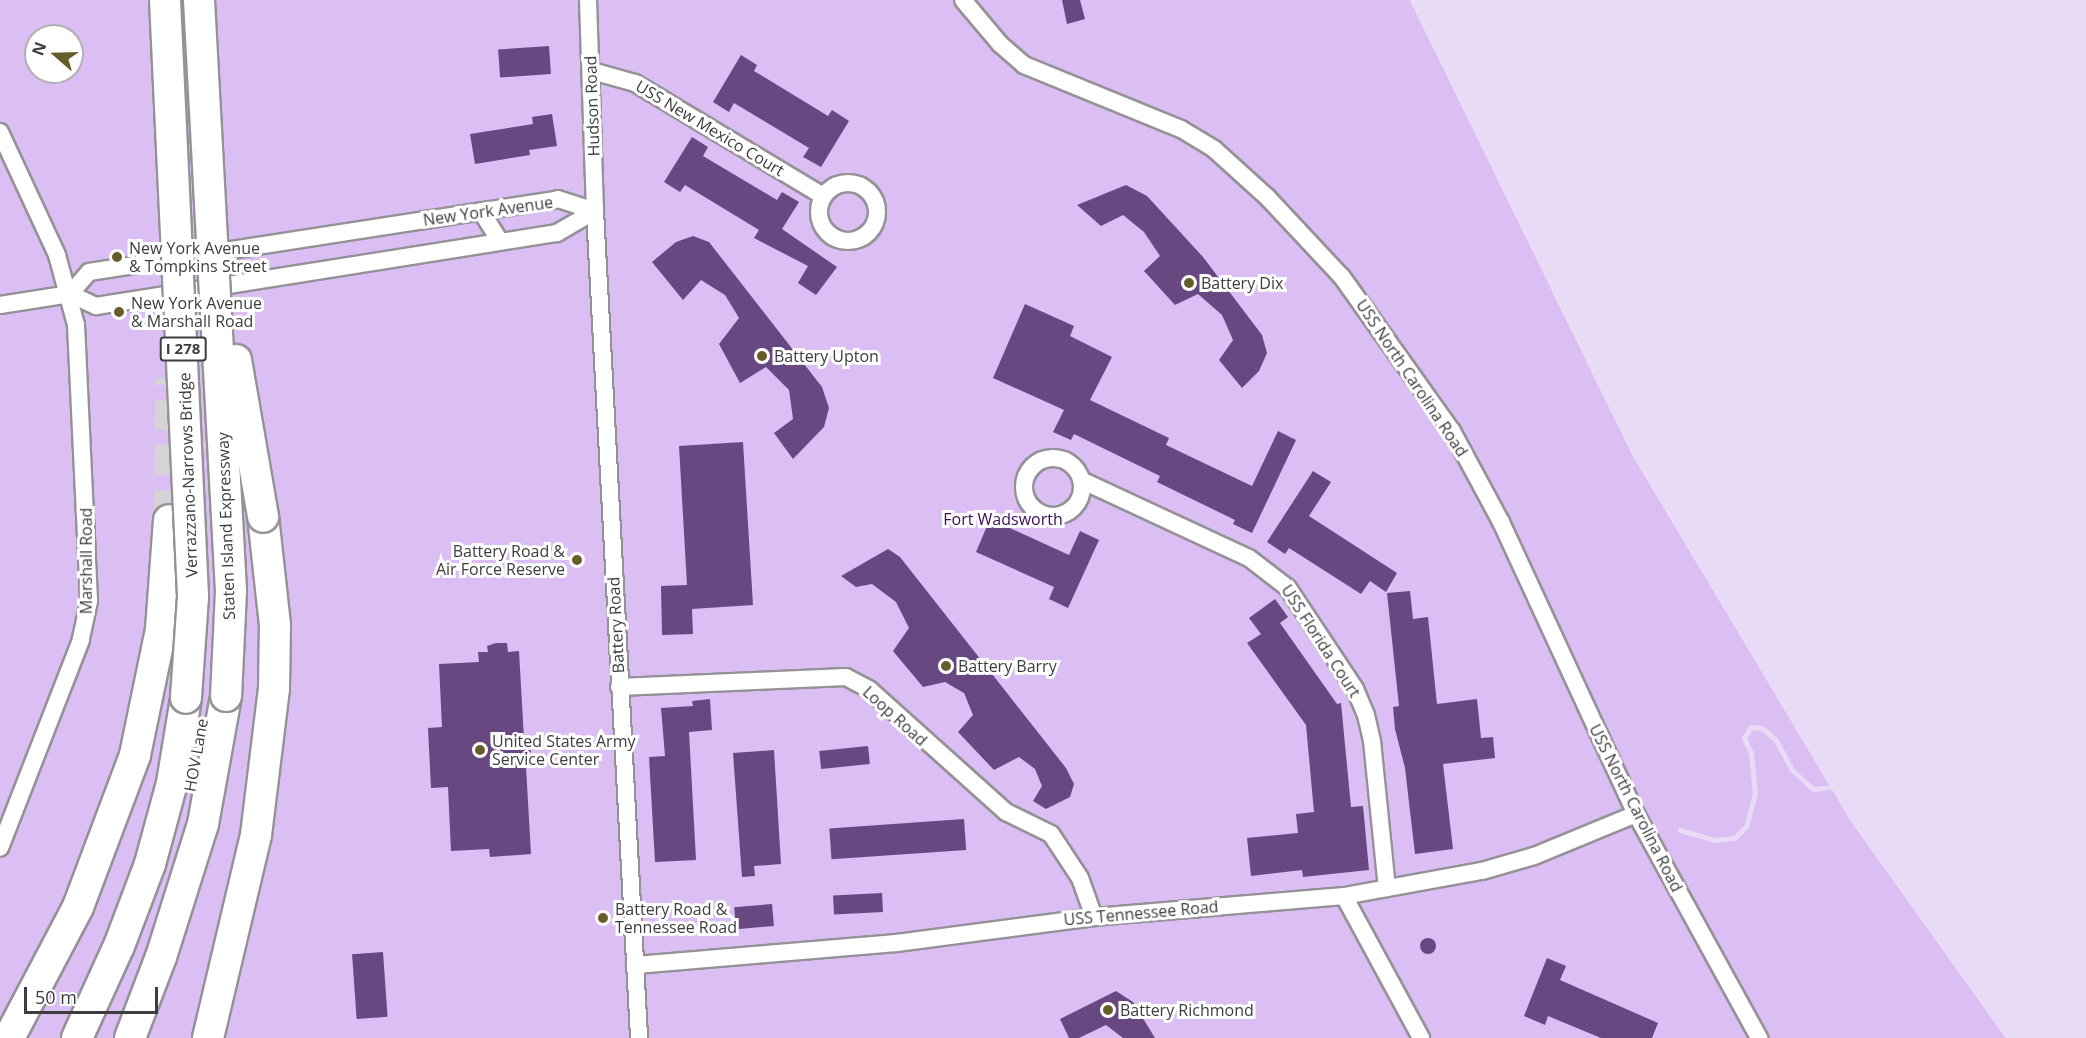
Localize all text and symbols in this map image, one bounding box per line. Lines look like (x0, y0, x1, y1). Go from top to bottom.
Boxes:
north arrow (24, 24, 84, 84)
text: N (26, 39, 52, 58)
street label: Hudson Road (581, 55, 603, 157)
street label: USS New Mexico Court (632, 76, 788, 180)
street label: New York Avenue (422, 192, 554, 230)
place label: New York Avenue & Tompkins Street (129, 238, 267, 276)
marker: New York Avenue & Tompkins Street (110, 250, 124, 264)
place label: Battery Dix (1201, 273, 1283, 293)
marker: Battery Dix (1182, 276, 1196, 290)
place label: New York Avenue & Marshall Road (131, 293, 262, 331)
street label: USS North Carolina Road (1352, 296, 1472, 460)
marker: New York Avenue & Marshall Road (112, 305, 126, 319)
road number: I 278 (159, 337, 207, 361)
place label: Battery Upton (774, 346, 879, 366)
marker: Battery Upton (755, 349, 769, 363)
street label: Verrazzano-Narrows Bridge (175, 372, 201, 578)
street label: Staten Island Expressway (213, 432, 239, 620)
street label: Marshall Road (76, 508, 96, 614)
park label: Fort Wadsworth (943, 509, 1063, 529)
place label: Battery Road & Air Force Reserve (436, 541, 565, 579)
marker: Battery Road & Air Force Reserve (570, 553, 584, 567)
street label: Battery Road (604, 576, 628, 674)
street label: USS Florida Court (1277, 581, 1365, 701)
place label: Battery Barry (958, 656, 1057, 676)
marker: Battery Barry (939, 659, 953, 673)
street label: Loop Road (859, 682, 931, 750)
street label: HOV Lane (180, 717, 212, 793)
street label: USS North Carolina Road (1585, 721, 1687, 895)
place label: United States Army Service Center (492, 731, 635, 769)
marker: United States Army Service Center (473, 743, 487, 757)
street label: USS Tennessee Road (1063, 897, 1219, 929)
place label: Battery Road & Tennessee Road (615, 899, 737, 937)
marker: Battery Road & Tennessee Road (596, 911, 610, 925)
scale bar (27, 975, 160, 1013)
text: 50 m (35, 985, 77, 1009)
place label: Battery Richmond (1120, 1000, 1254, 1020)
marker: Battery Richmond (1101, 1003, 1115, 1017)

